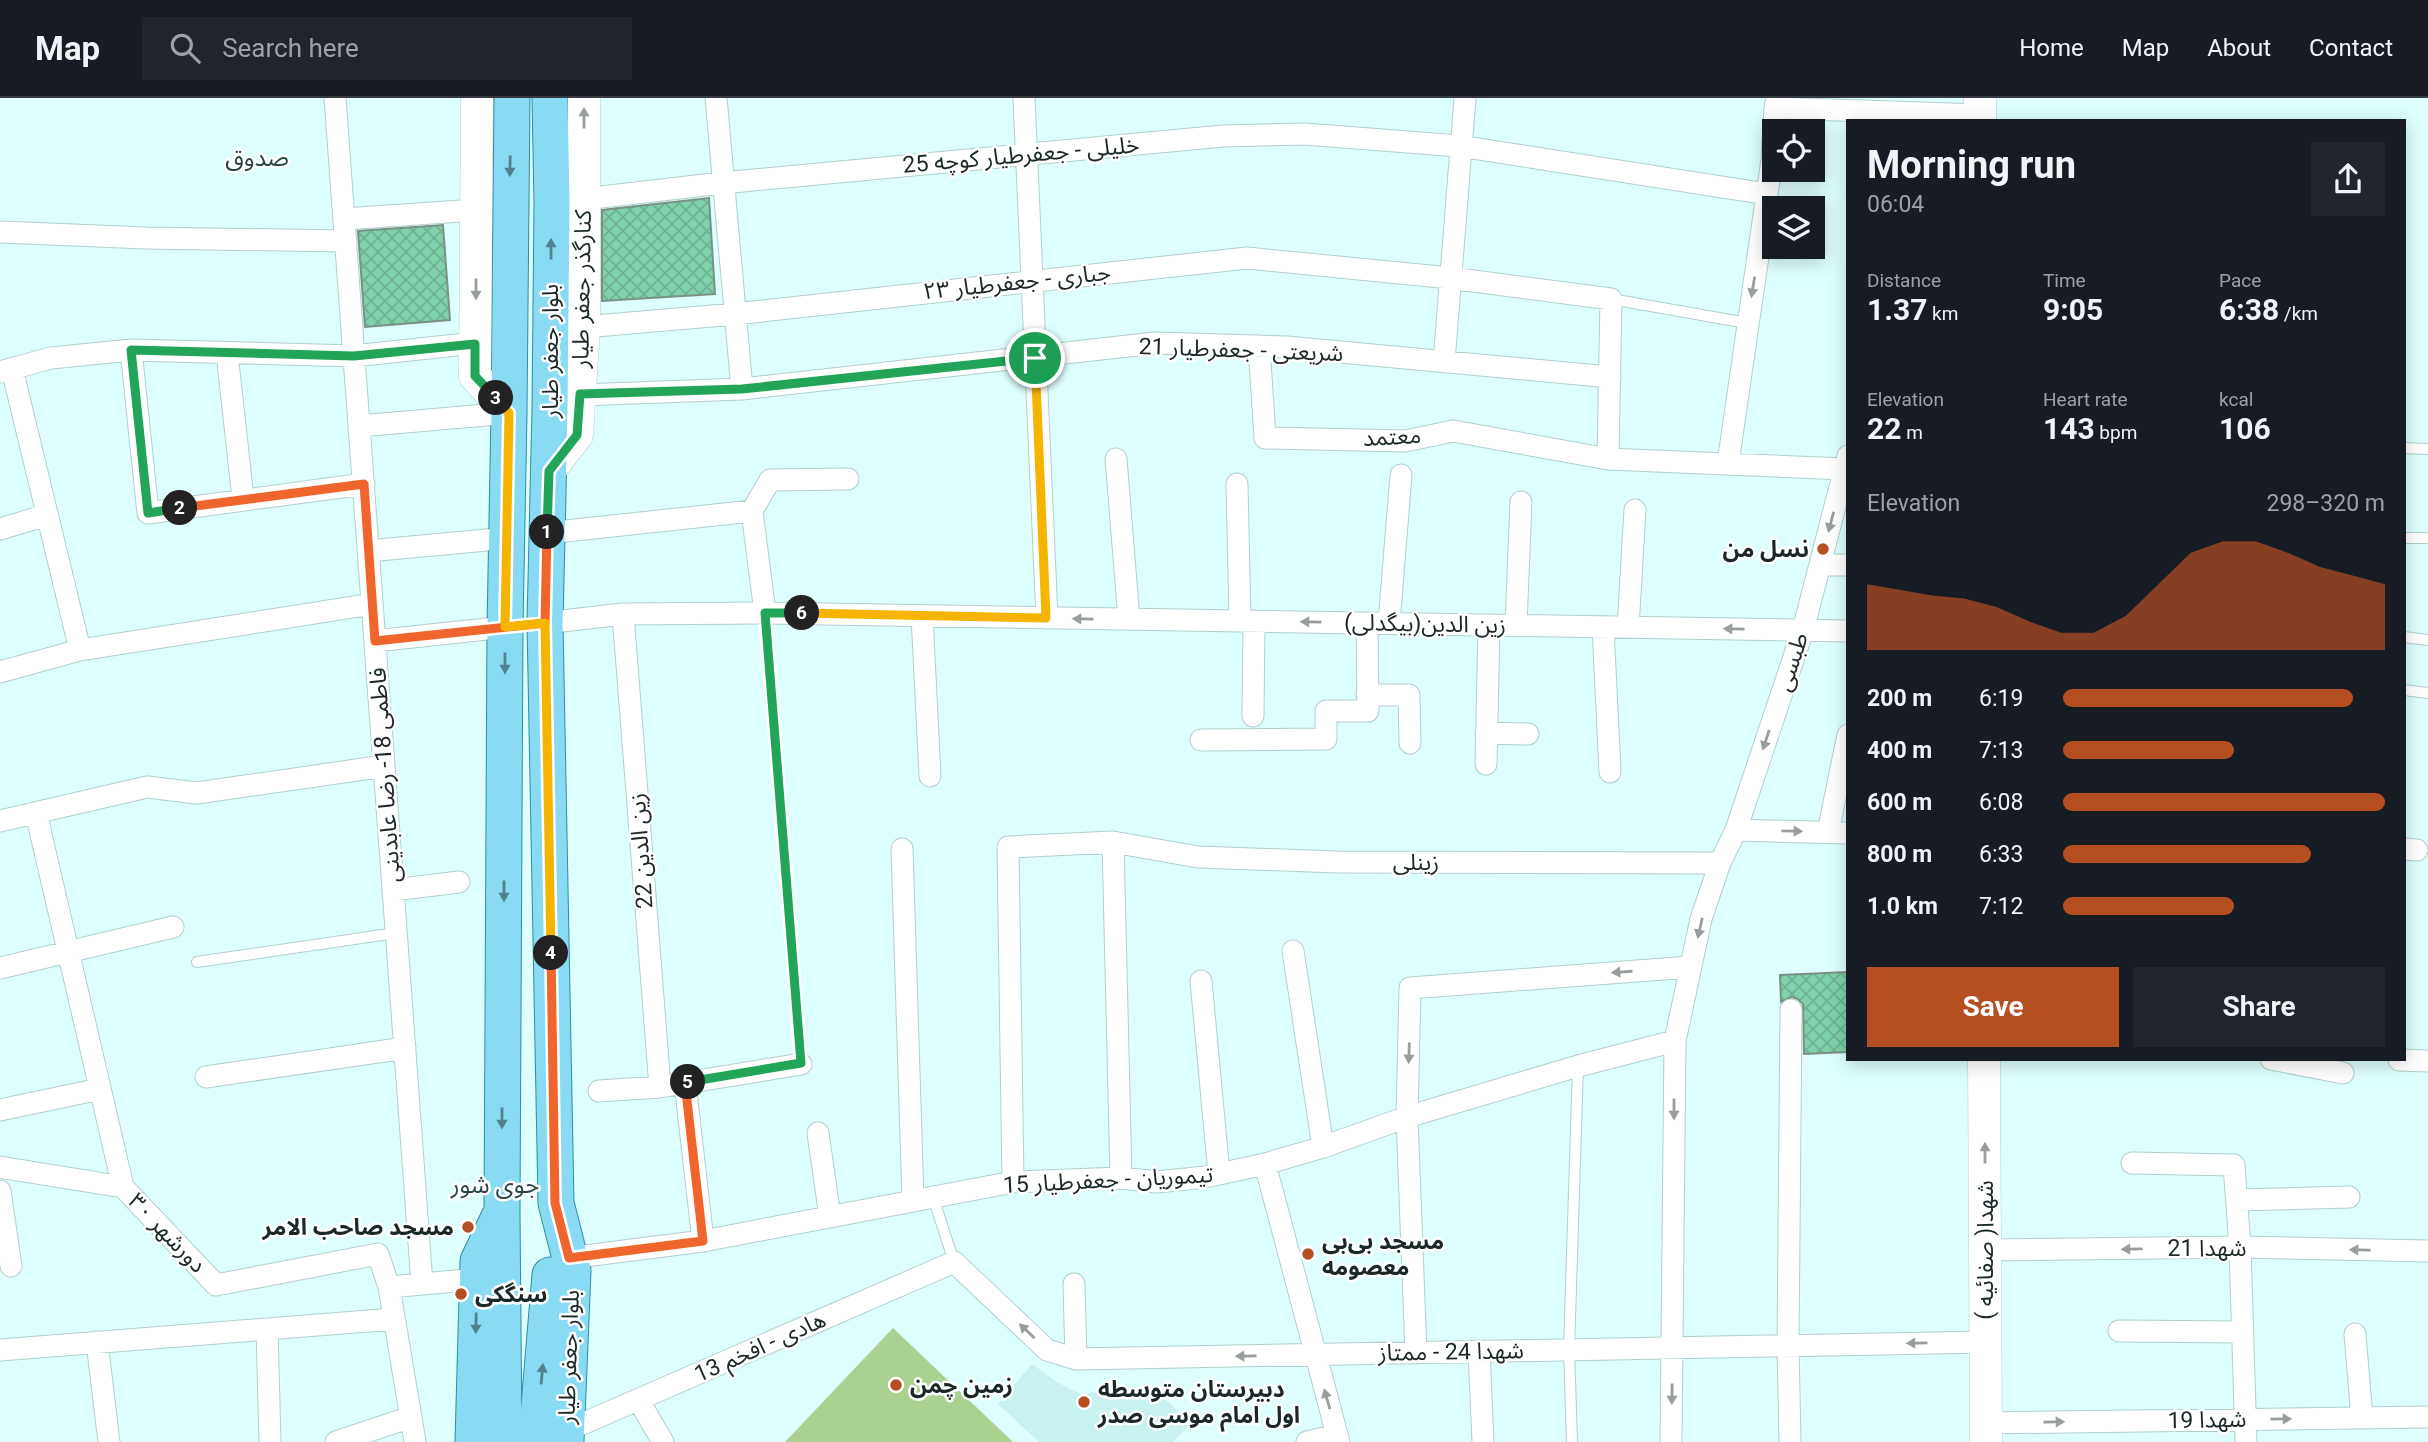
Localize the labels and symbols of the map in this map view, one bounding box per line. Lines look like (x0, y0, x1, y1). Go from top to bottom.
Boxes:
one-way arrow (578, 107, 590, 129)
street label: خلیلی - جعفرطیار کوچه 25 (901, 131, 1141, 180)
district label: صدوق (225, 144, 289, 172)
one-way arrow (504, 155, 516, 177)
street label: کنارگذر جعفر طیار (567, 209, 597, 369)
one-way arrow (545, 238, 557, 260)
street label: جباری - جعفرطیار ۲۳ (922, 259, 1112, 305)
one-way arrow (1747, 276, 1758, 298)
one-way arrow (470, 278, 482, 300)
street label: بلوار جعفر طیار (537, 284, 564, 419)
pin (1005, 328, 1065, 388)
street label: شریعتی - جعفرطیار 21 (1138, 333, 1344, 367)
pin: 3 (478, 380, 514, 416)
street label: معتمد (1362, 422, 1422, 452)
pin: 2 (162, 490, 198, 526)
one-way arrow (1825, 511, 1836, 533)
pin: 1 (530, 514, 564, 550)
place label: نسل من (1722, 536, 1809, 563)
marker: نسل من (1815, 541, 1831, 557)
pin: 6 (784, 596, 820, 630)
street label: زین الدین(بیگدلی) (1344, 609, 1506, 639)
one-way arrow (1072, 613, 1094, 624)
one-way arrow (1300, 616, 1322, 628)
one-way arrow (1723, 623, 1745, 634)
street label: طبسی (1770, 629, 1814, 695)
one-way arrow (499, 652, 511, 674)
street label: فاطمی 18- رضا عابدینی (364, 666, 406, 884)
one-way arrow (1760, 730, 1771, 751)
street label: زین الدین 22 (623, 792, 659, 910)
one-way arrow (1781, 825, 1803, 837)
street label: زینلی (1393, 849, 1439, 876)
one-way arrow (498, 880, 509, 902)
one-way arrow (1694, 917, 1705, 939)
pin: 4 (534, 936, 568, 970)
one-way arrow (1611, 967, 1633, 978)
one-way arrow (1403, 1042, 1414, 1064)
pin: 5 (670, 1065, 706, 1100)
one-way arrow (1668, 1099, 1680, 1121)
one-way arrow (496, 1107, 508, 1129)
one-way arrow (1979, 1142, 1991, 1164)
street label: تیموریان - جعفرطیار 15 (1002, 1161, 1214, 1199)
district label: جوی شور (450, 1171, 539, 1199)
street label: شهدا( صفائیه ) (1972, 1180, 1999, 1320)
street label: دورشهر ۳۰ (123, 1188, 211, 1278)
place label: مسجد صاحب الامر (262, 1214, 454, 1241)
marker: مسجد صاحب الامر (460, 1219, 476, 1235)
place label: مسجد بی‌بی معصومه (1322, 1228, 1444, 1281)
street label: شهدا 21 (2168, 1235, 2246, 1262)
one-way arrow (2121, 1243, 2143, 1254)
one-way arrow (2349, 1244, 2371, 1255)
marker: مسجد بی‌بی معصومه (1300, 1246, 1316, 1262)
place label: سنگکی (475, 1281, 547, 1308)
marker: سنگکی (453, 1286, 469, 1302)
street label: بلوار جعفر طیار (553, 1289, 585, 1426)
street label: هادی - افخم 13 (690, 1306, 831, 1391)
one-way arrow (471, 1312, 482, 1334)
one-way arrow (1019, 1323, 1036, 1340)
street label: شهدا 24 - ممتاز (1377, 1337, 1524, 1367)
one-way arrow (1906, 1337, 1928, 1349)
one-way arrow (1235, 1350, 1257, 1362)
one-way arrow (537, 1363, 548, 1385)
place label: زمین چمن (910, 1372, 1013, 1400)
place label: دبیرستان متوسطه اول امام موسی صدر (1097, 1376, 1300, 1433)
marker: زمین چمن (888, 1377, 904, 1393)
one-way arrow (1666, 1383, 1677, 1405)
one-way arrow (1321, 1388, 1331, 1409)
marker: دبیرستان متوسطه اول امام موسی صدر (1076, 1394, 1092, 1410)
street label: شهدا 19 (2167, 1406, 2247, 1434)
one-way arrow (2271, 1413, 2293, 1425)
one-way arrow (2043, 1416, 2065, 1428)

